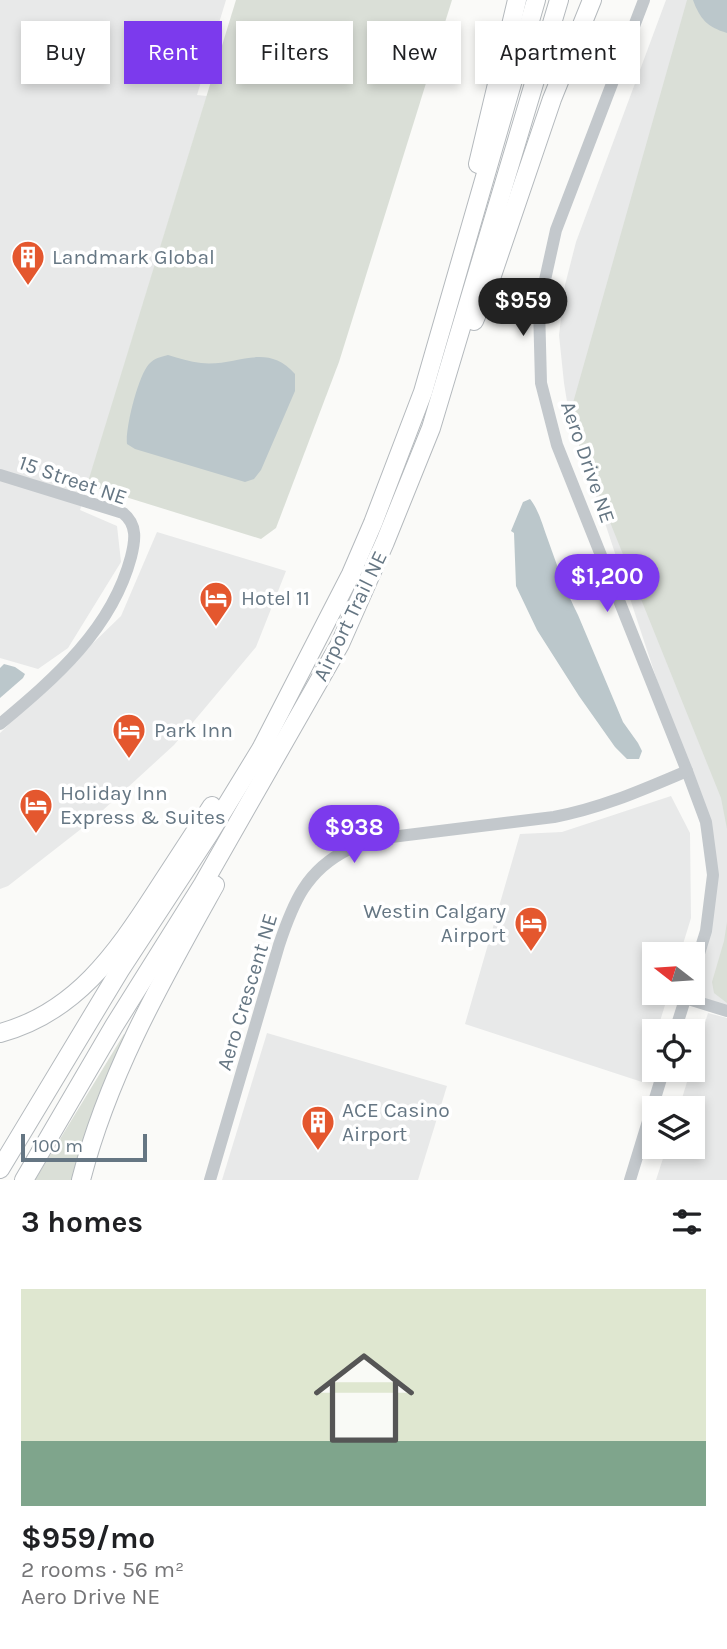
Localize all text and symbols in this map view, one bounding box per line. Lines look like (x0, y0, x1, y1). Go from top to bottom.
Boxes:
chip: Buy (21, 21, 110, 84)
chip: Rent (124, 21, 222, 84)
chip: Filters (236, 21, 353, 84)
chip: New (367, 21, 461, 84)
chip: Apartment (475, 21, 640, 84)
building icon: Landmark Global (9, 238, 47, 287)
place label: Landmark Global (52, 245, 215, 269)
pin: $959 (482, 278, 564, 338)
text: $959 (494, 287, 552, 314)
street label: Aero Drive NE (556, 398, 620, 526)
street label: 15 Street NE (16, 450, 130, 510)
street label: Airport Trail NE (308, 547, 392, 685)
pin: $1,200 (550, 554, 664, 614)
text: $1,200 (571, 563, 643, 590)
hotel icon: Hotel 11 (197, 579, 235, 628)
place label: Hotel 11 (241, 586, 310, 610)
hotel icon: Park Inn (110, 711, 148, 760)
place label: Park Inn (154, 718, 233, 742)
place label: Holiday Inn Express & Suites (60, 781, 226, 829)
hotel icon: Holiday Inn Express & Suites (17, 786, 55, 835)
pin: $938 (313, 806, 395, 865)
text: $938 (324, 814, 384, 841)
place label: Westin Calgary Airport (363, 899, 506, 947)
hotel icon: Westin Calgary Airport (512, 904, 550, 953)
street label: Aero Crescent NE (212, 911, 282, 1073)
north arrow (642, 942, 705, 1004)
map controls (642, 942, 705, 1159)
button: locate (642, 1019, 705, 1082)
button: layers (642, 1096, 705, 1159)
place label: ACE Casino Airport (342, 1098, 450, 1146)
building icon: ACE Casino Airport (299, 1103, 337, 1152)
scale bar (21, 1131, 147, 1163)
text: 100 m (32, 1135, 83, 1157)
icon: filters (668, 1203, 706, 1241)
text: 3 homes (21, 1204, 143, 1240)
icon: home (301, 1335, 427, 1461)
text: $959/mo (21, 1520, 155, 1556)
text: 2 rooms · 56 m² (21, 1556, 184, 1583)
text: Aero Drive NE (21, 1583, 160, 1610)

